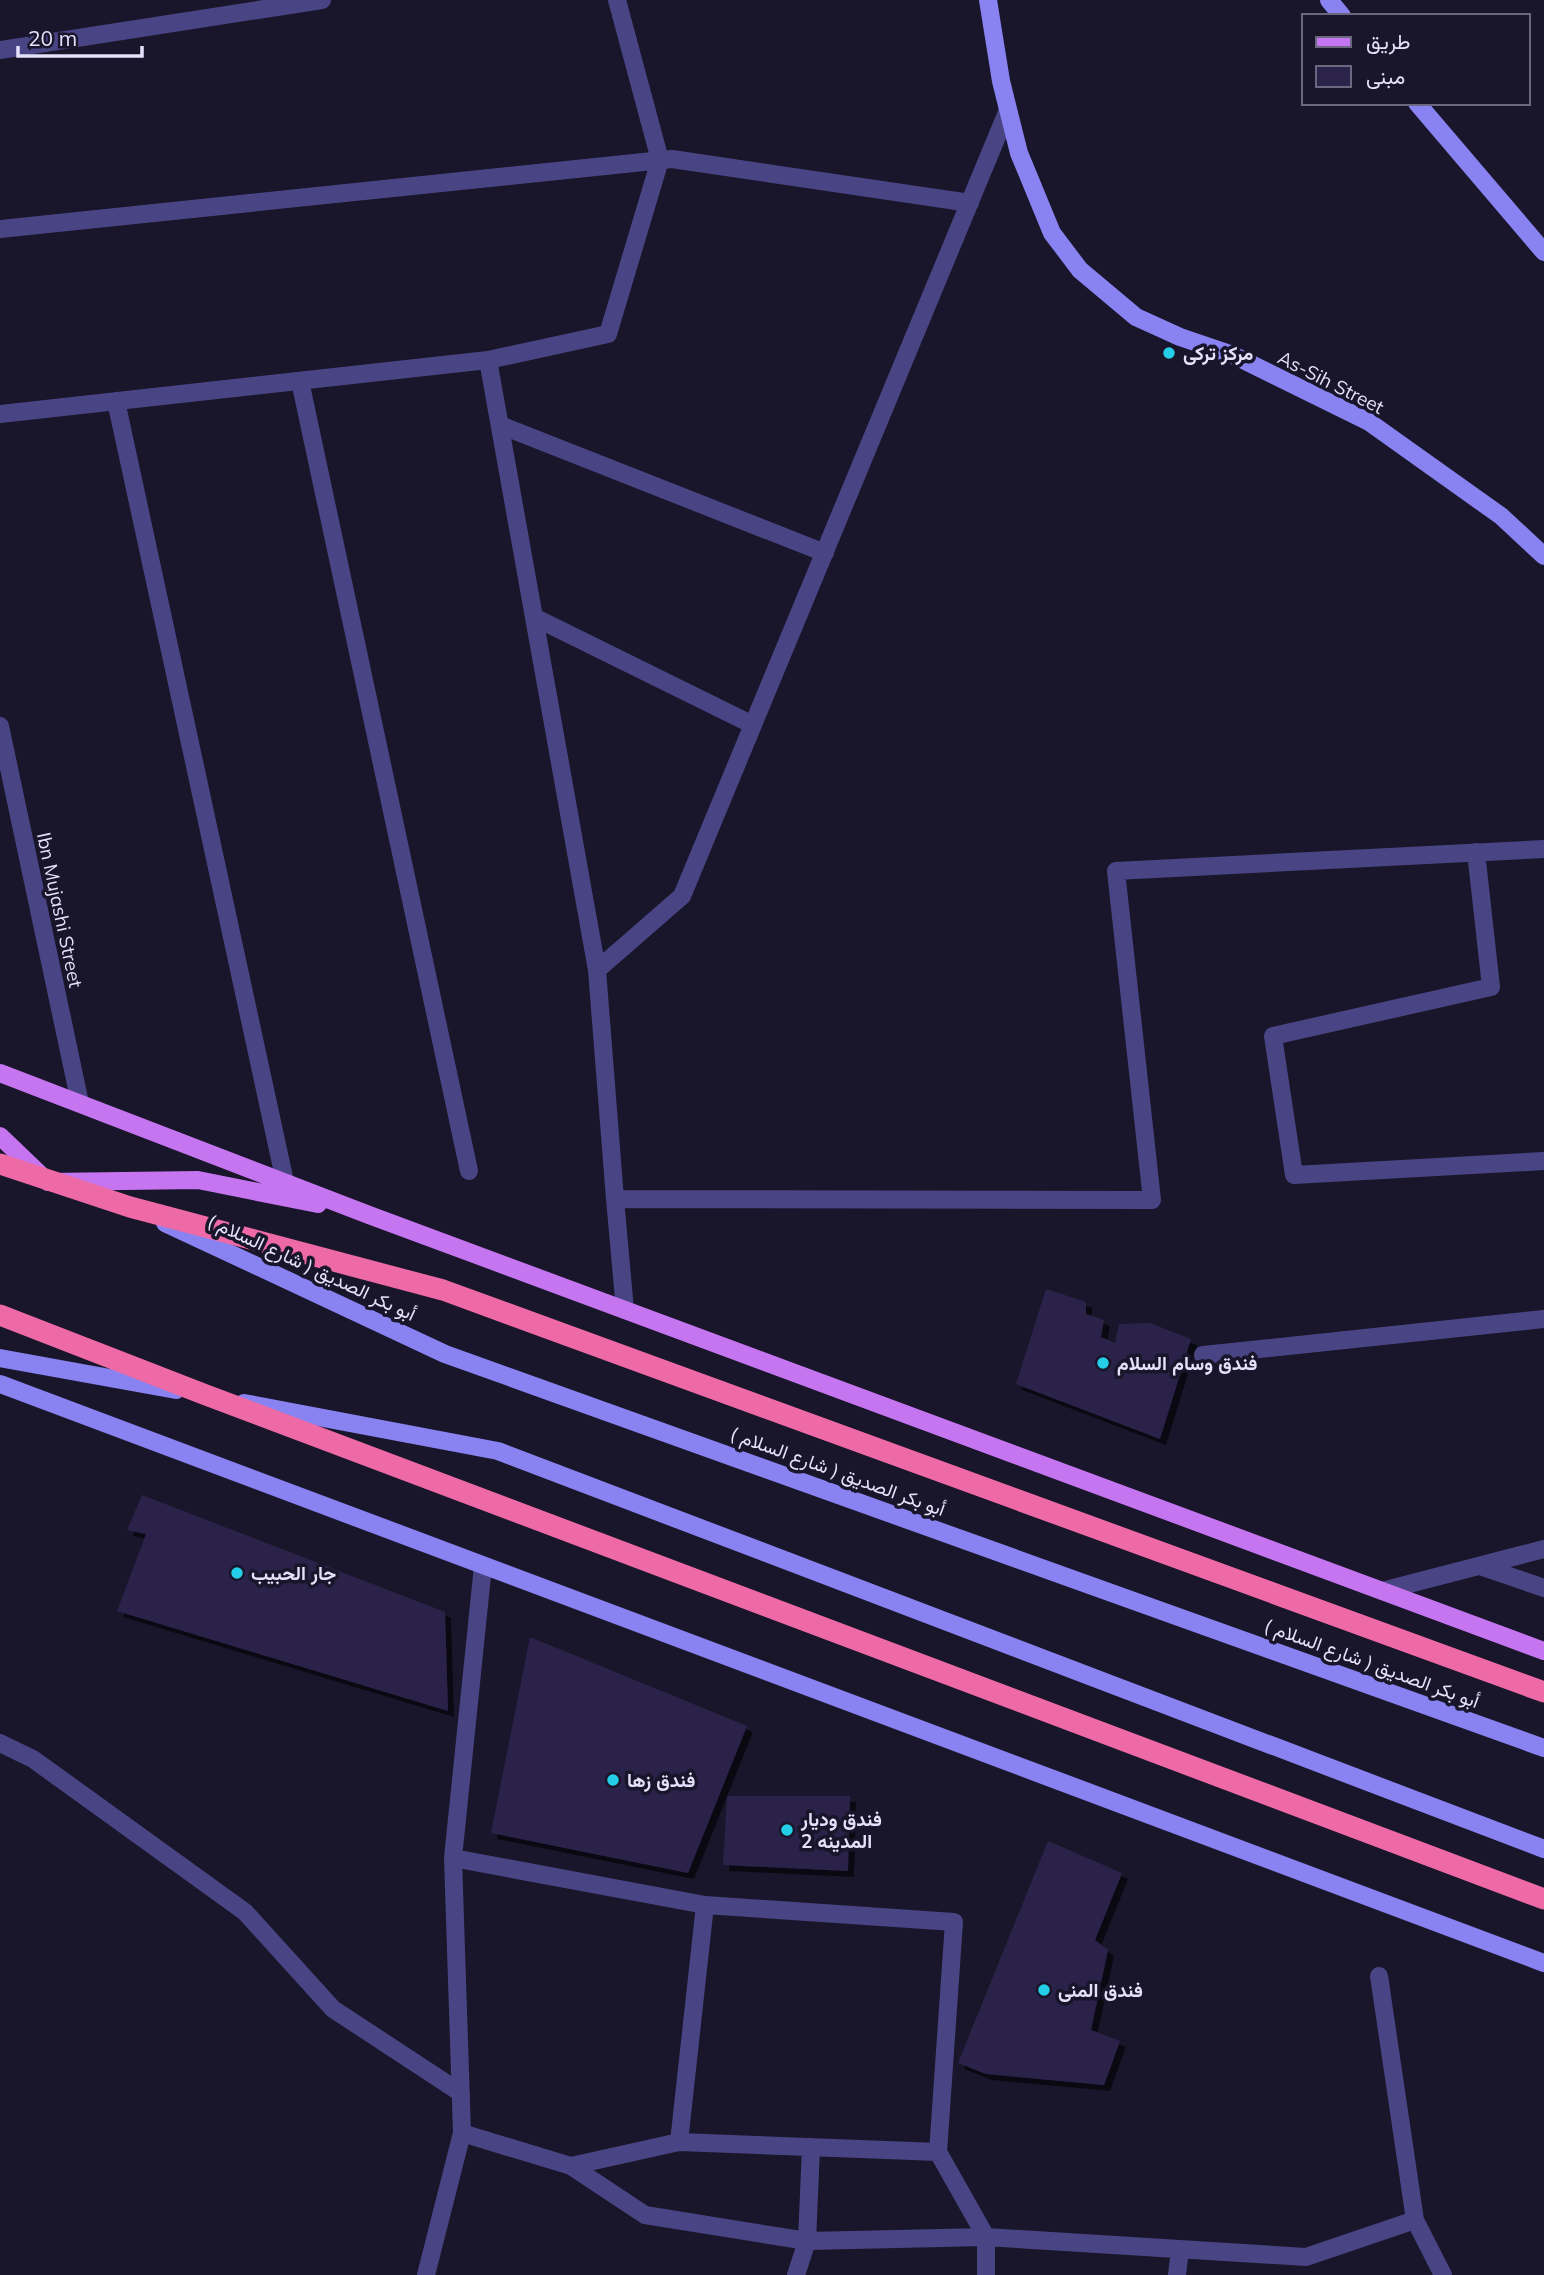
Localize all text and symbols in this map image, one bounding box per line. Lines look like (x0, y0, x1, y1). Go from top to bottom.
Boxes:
scale bar (18, 14, 142, 58)
legend (1302, 14, 1530, 105)
text: 20 m (28, 25, 77, 51)
text: طريق (1366, 28, 1411, 55)
text: مبنى (1366, 63, 1405, 89)
place label: مركز تركى (1183, 341, 1253, 366)
marker: مركز تركى (1161, 345, 1177, 361)
street label: As-Sih Street (1274, 345, 1388, 419)
street label: Ibn Mujashi Street (32, 830, 88, 990)
street label: ( شارع السلام ) أبو بكر الصديق (204, 1208, 420, 1327)
place label: فندق وسام السلام (1117, 1351, 1258, 1376)
marker: فندق وسام السلام (1095, 1355, 1111, 1371)
street label: ( شارع السلام ) أبو بكر الصديق (727, 1421, 949, 1522)
place label: جار الحبيب (251, 1561, 336, 1586)
marker: جار الحبيب (229, 1565, 245, 1581)
street label: ( شارع السلام ) أبو بكر الصديق (1261, 1613, 1483, 1714)
place label: فندق زها (627, 1768, 695, 1793)
marker: فندق زها (605, 1772, 621, 1788)
place label: فندق وديار المدينه 2 (800, 1807, 882, 1853)
marker: فندق وديار المدينه 2 (779, 1822, 795, 1838)
place label: فندق المنى (1058, 1978, 1143, 2002)
marker: فندق المنى (1036, 1982, 1052, 1998)

